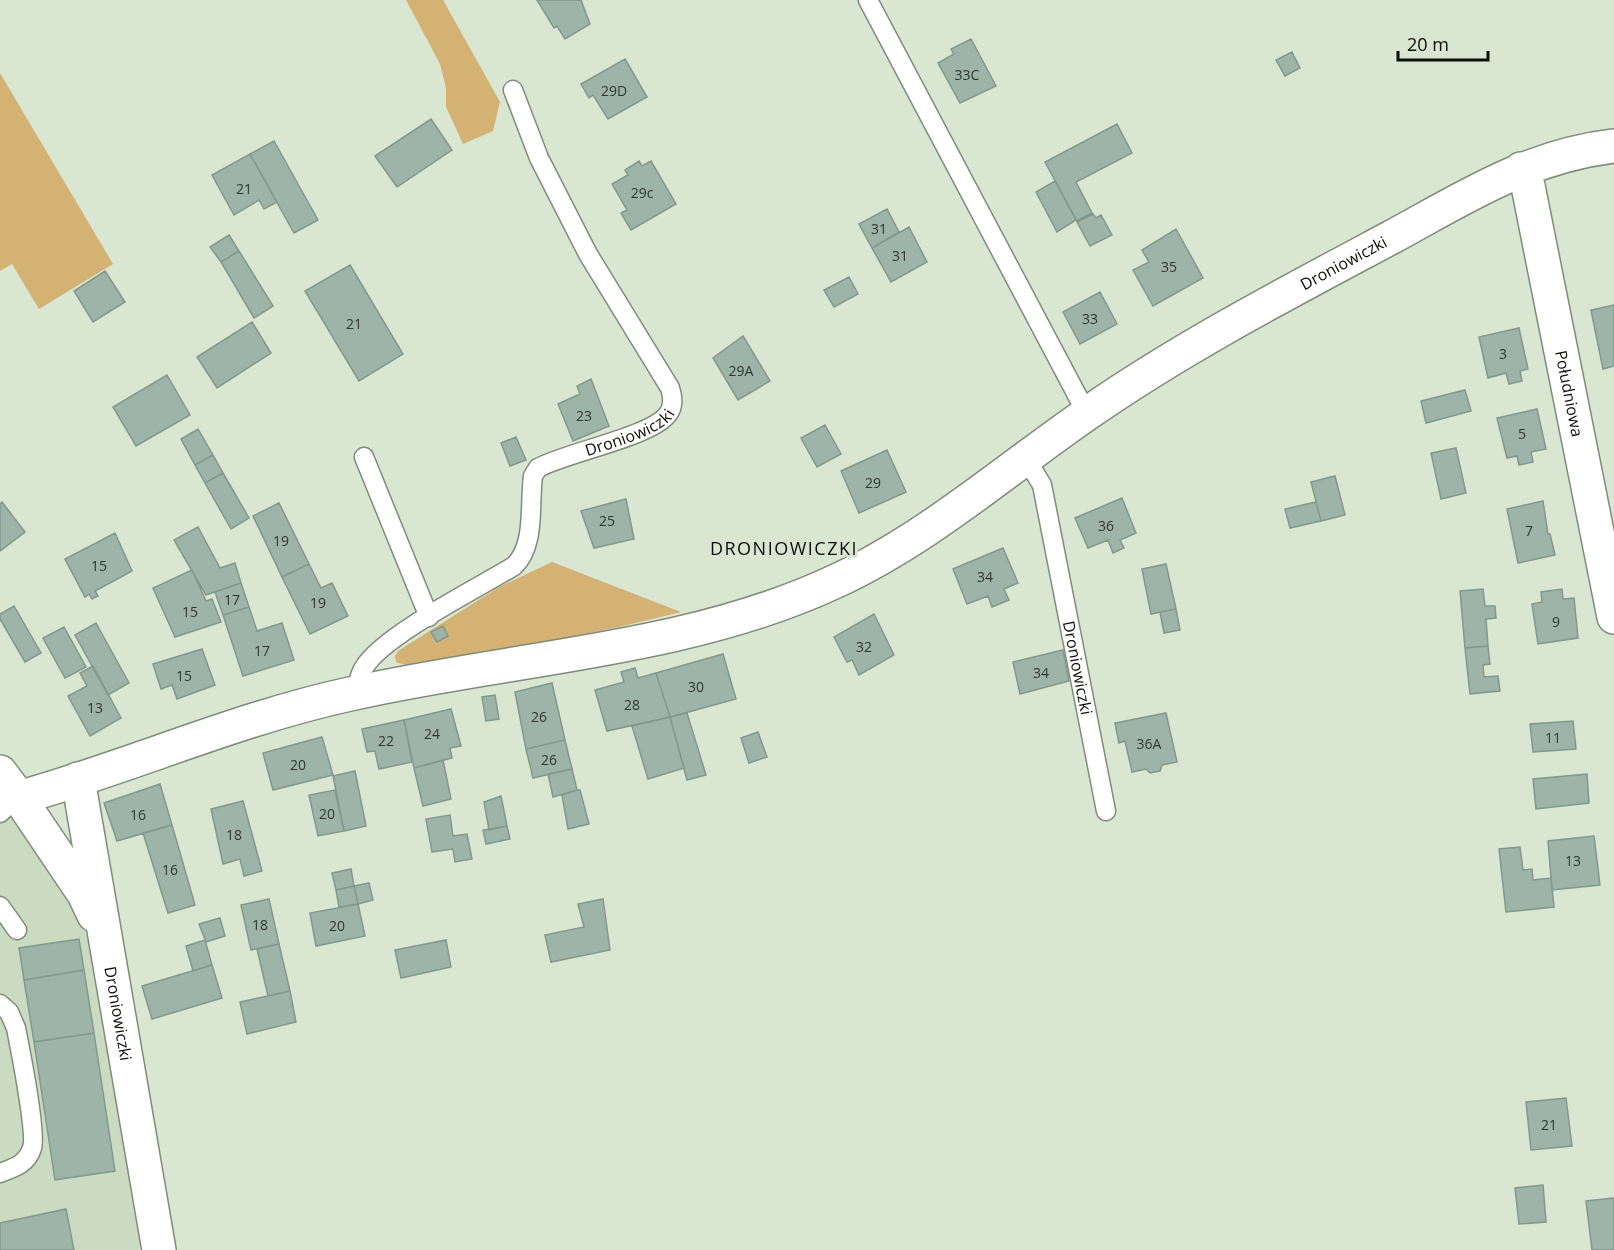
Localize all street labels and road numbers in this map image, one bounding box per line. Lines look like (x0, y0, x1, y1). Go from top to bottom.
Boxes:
street label: Droniowiczki (1296, 231, 1391, 295)
street label: Południowa (1550, 348, 1589, 439)
street label: Droniowiczki (582, 405, 680, 461)
street label: Droniowiczki (1058, 619, 1098, 717)
street label: Droniowiczki (99, 965, 137, 1062)

